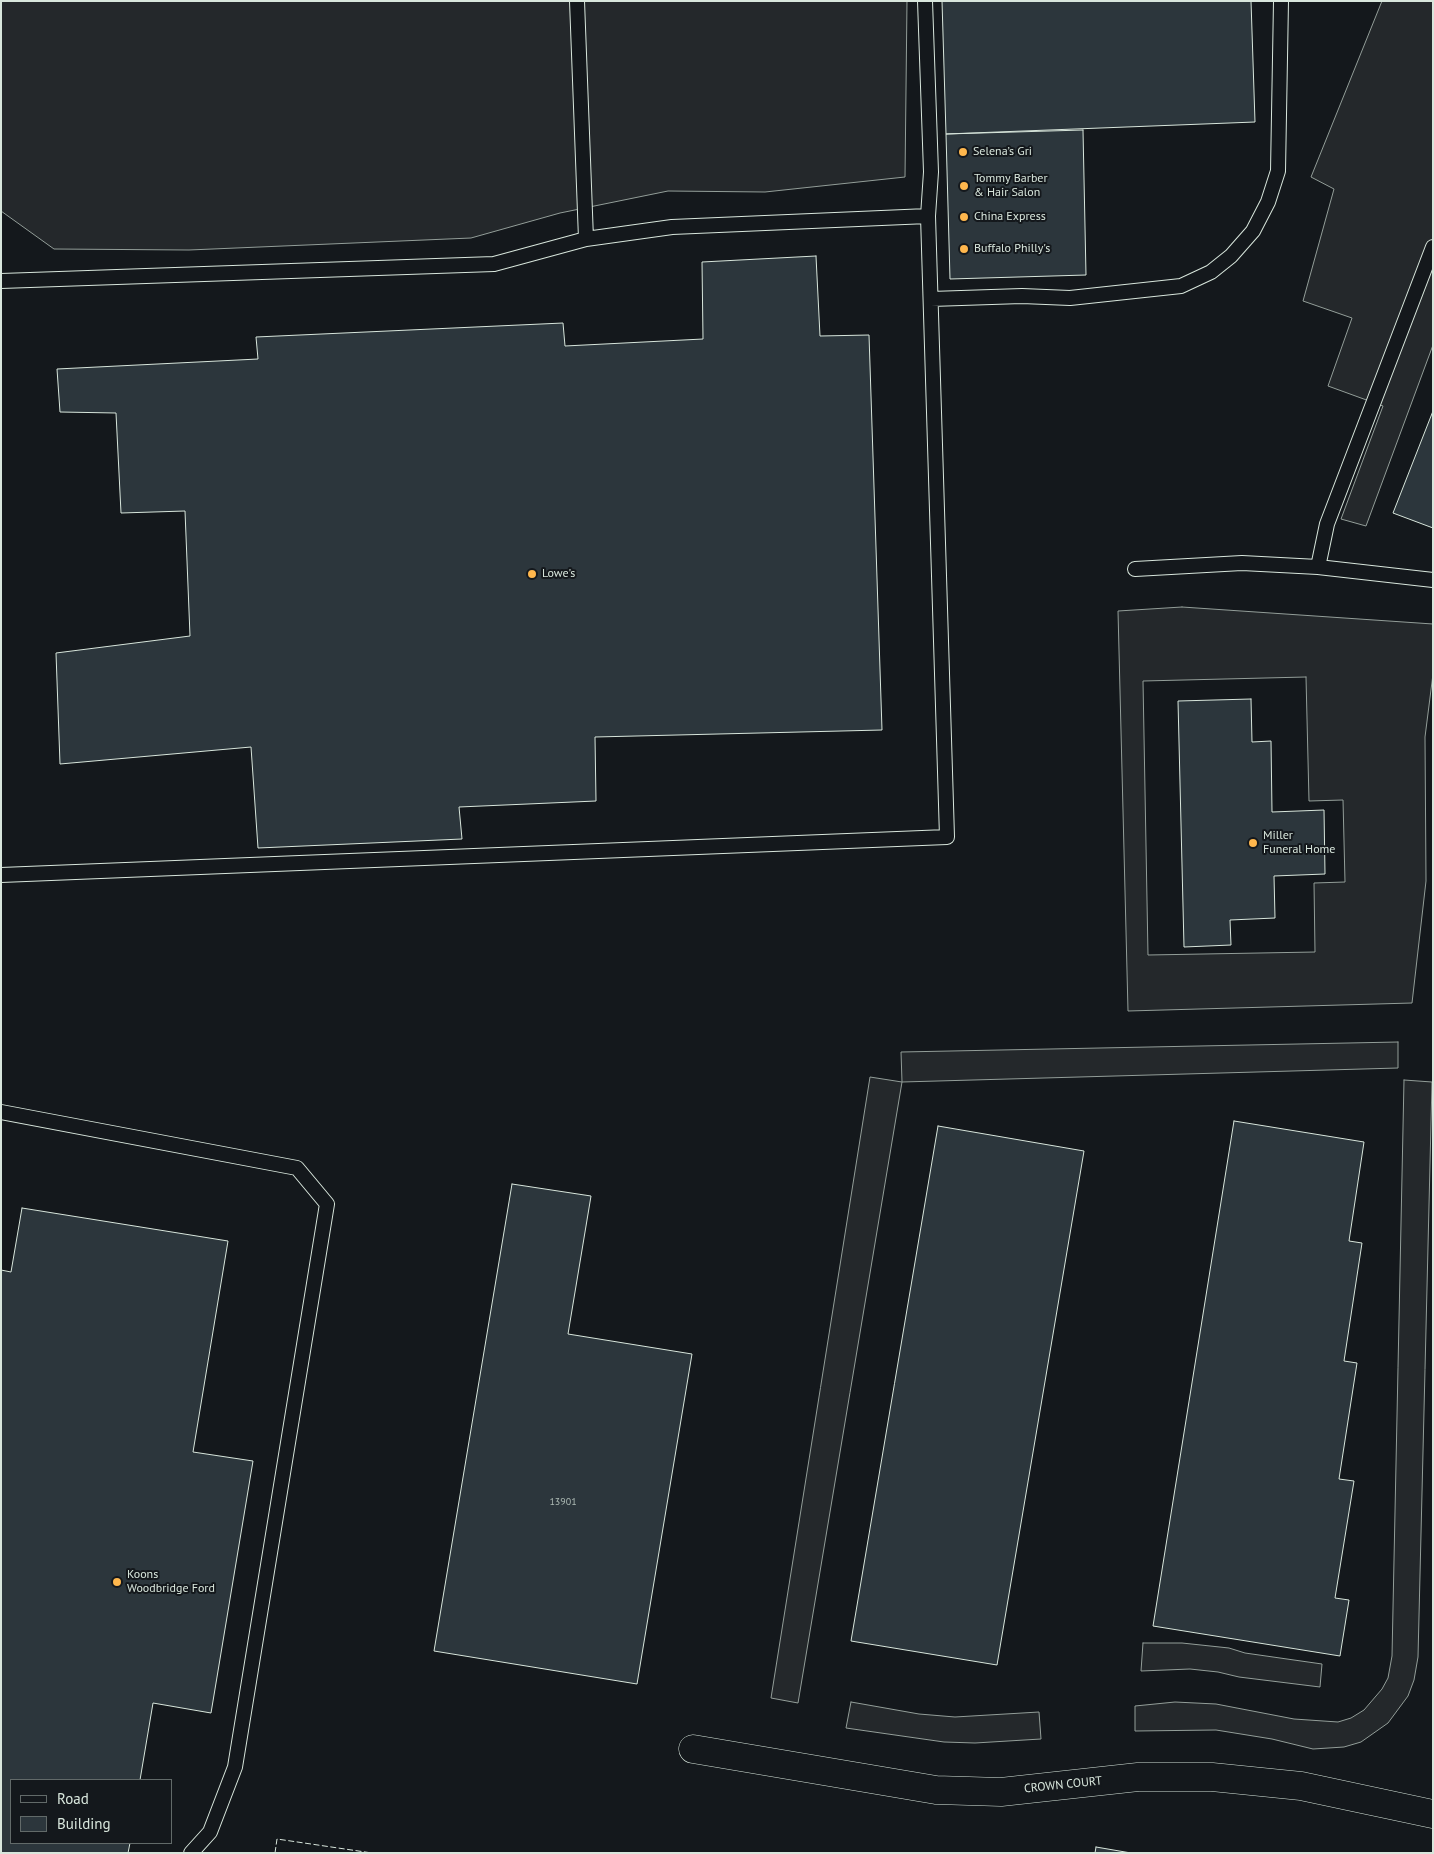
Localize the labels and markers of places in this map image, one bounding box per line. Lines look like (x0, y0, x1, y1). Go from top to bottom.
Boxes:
place label: Selena’s Gri (973, 145, 1032, 159)
marker: Selena’s Gri (957, 146, 969, 158)
place label: Tommy Barber & Hair Salon (974, 172, 1048, 200)
marker: Tommy Barber & Hair Salon (958, 180, 970, 192)
place label: China Express (974, 210, 1046, 224)
marker: China Express (958, 211, 970, 223)
place label: Buffalo Philly's (974, 242, 1050, 256)
marker: Buffalo Philly's (958, 243, 970, 255)
place label: Lowe's (542, 567, 575, 581)
marker: Lowe's (526, 568, 538, 580)
place label: Miller Funeral Home (1263, 829, 1335, 857)
marker: Miller Funeral Home (1247, 837, 1259, 849)
place label: Koons Woodbridge Ford (127, 1568, 215, 1596)
marker: Koons Woodbridge Ford (111, 1576, 123, 1588)

